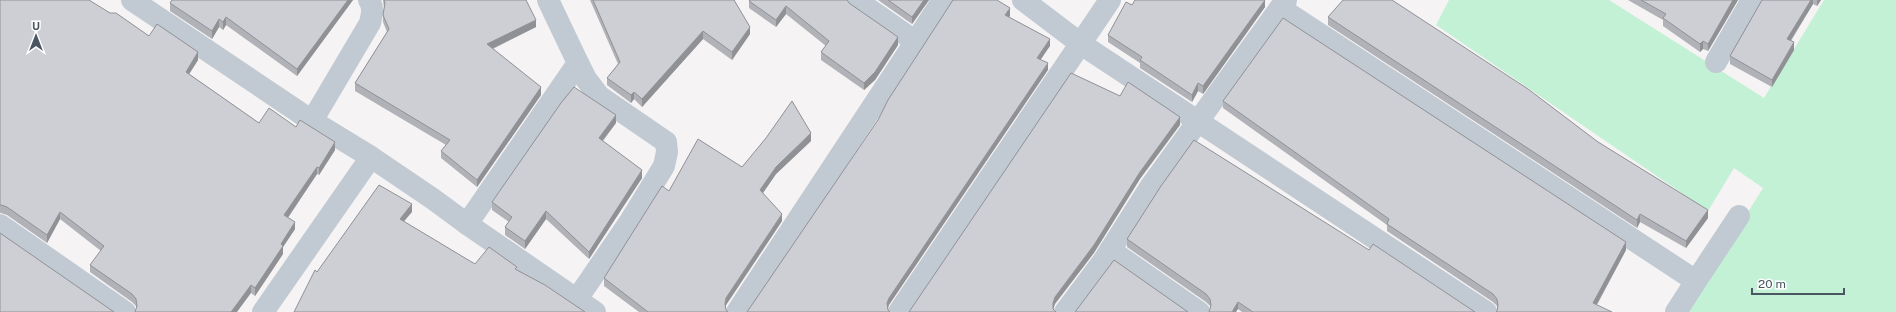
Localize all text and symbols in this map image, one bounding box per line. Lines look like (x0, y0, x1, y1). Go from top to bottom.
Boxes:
north arrow (16, 16, 56, 56)
text: U (32, 20, 40, 32)
scale bar (1752, 270, 1844, 296)
text: 20 m (1758, 277, 1786, 291)

